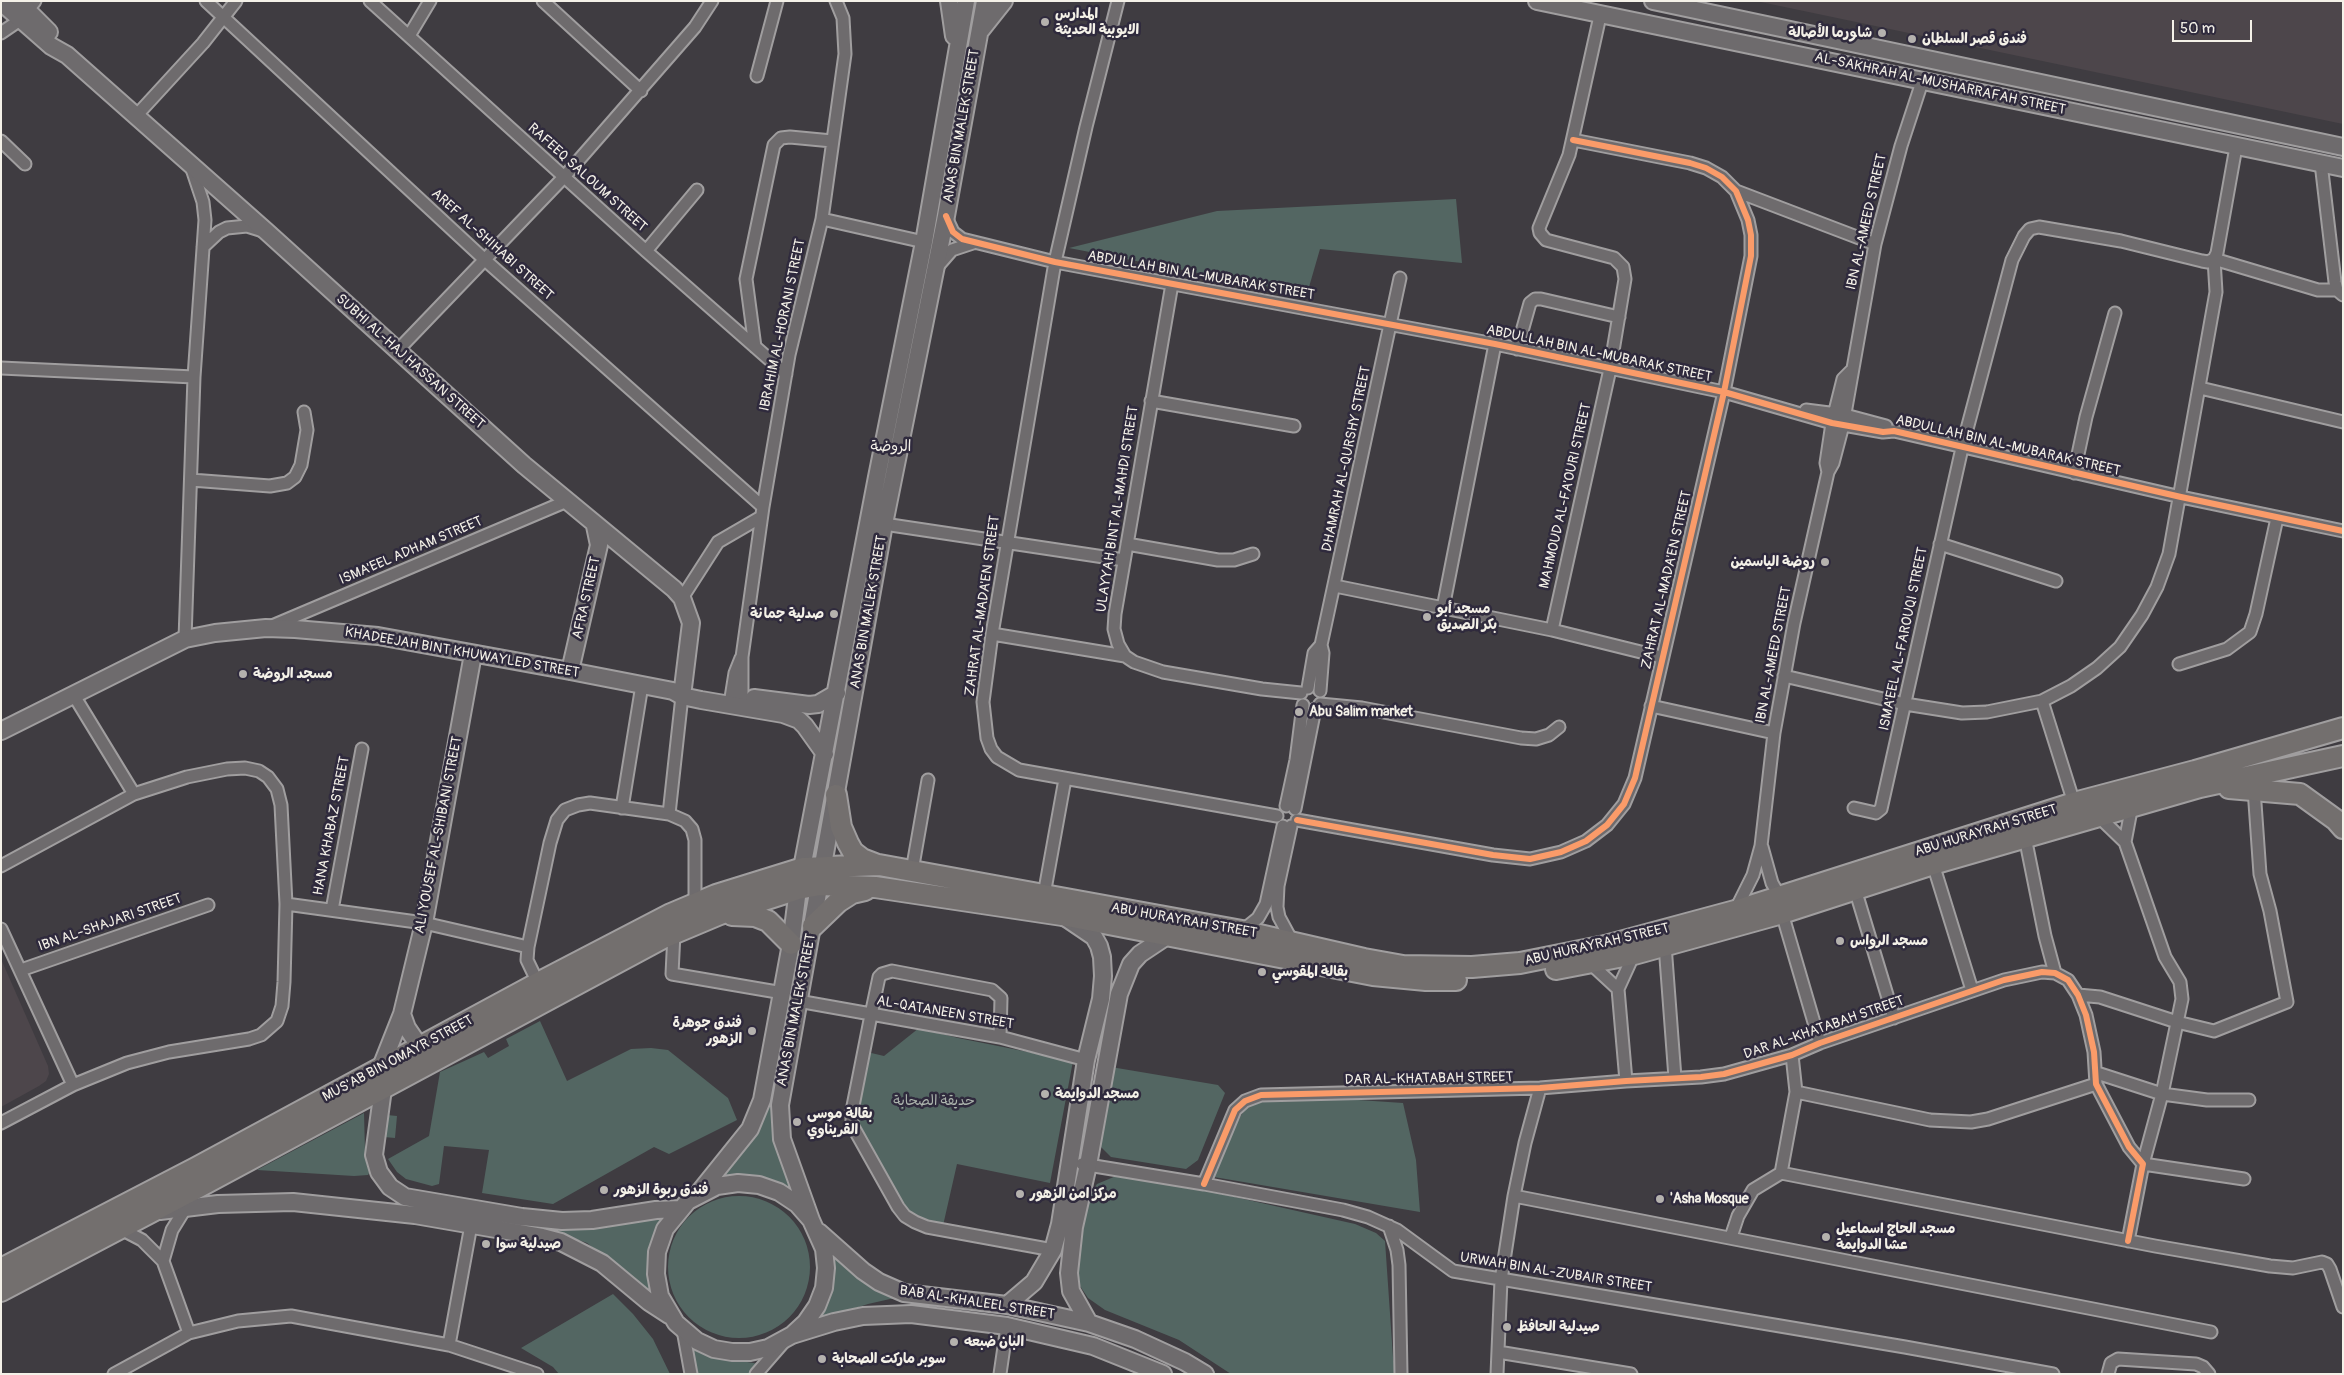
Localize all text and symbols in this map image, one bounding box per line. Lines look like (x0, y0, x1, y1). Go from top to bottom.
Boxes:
place label: المدارس الايوبية الحديثة (1055, 6, 1139, 38)
scale bar (2174, 10, 2254, 42)
marker: المدارس الايوبية الحديثة (1039, 16, 1051, 28)
text: 50 m (2180, 19, 2215, 38)
place label: شاورما الأصالة (1788, 25, 1872, 41)
marker: شاورما الأصالة (1876, 27, 1888, 39)
place label: فندق قصر السلطان (1922, 31, 2027, 47)
marker: فندق قصر السلطان (1906, 33, 1918, 45)
street label: ANAS BIN MALEK STREET (940, 48, 984, 204)
street label: AL-SAKHRAH AL-MUSHARRAFAH STREET (1813, 49, 2067, 119)
street label: RAFEEQ SALOUM STREET (524, 120, 650, 236)
street label: IBN AL-AMEED STREET (1843, 152, 1891, 292)
street label: AREF AL-SHIHABI STREET (427, 186, 557, 304)
street label: IBRAHIM AL-HORANI STREET (757, 237, 809, 413)
street label: ABDULLAH BIN AL-MUBARAK STREET (1086, 248, 1316, 304)
street label: SUBHI AL-HAJ HASSAN STREET (332, 291, 488, 433)
street label: ABDULLAH BIN AL-MUBARAK STREET (1485, 322, 1713, 386)
street label: DHAMRAH AL-QURSHY STREET (1319, 365, 1375, 553)
street label: MAHMOUD AL-FA'OURI STREET (1536, 402, 1596, 590)
street label: ULAYYAH BINT AL-MAHDI STREET (1093, 405, 1143, 613)
street label: ABDULLAH BIN AL-MUBARAK STREET (1894, 412, 2122, 480)
district label: الروضة (870, 438, 912, 456)
street label: ZAHRAT AL-MADA'EN STREET (1638, 489, 1696, 671)
street label: ISMA'EEL ADHAM STREET (337, 513, 485, 589)
street label: ZAHRAT AL-MADA'EN STREET (962, 514, 1004, 698)
street label: ANAS BIN MALEK STREET (847, 534, 891, 690)
street label: ISMA'EEL AL-FAROUQI STREET (1876, 546, 1932, 732)
place label: روضة الياسمين (1731, 554, 1815, 570)
street label: AFRA STREET (569, 555, 605, 641)
marker: روضة الياسمين (1819, 556, 1831, 568)
street label: IBN AL-AMEED STREET (1752, 585, 1796, 725)
place label: مسجد أبو بكر الصديق (1437, 601, 1497, 634)
place label: صدلية جمانة (750, 606, 824, 622)
marker: صدلية جمانة (828, 608, 840, 620)
marker: مسجد أبو بكر الصديق (1421, 611, 1433, 623)
street label: KHADEEJAH BINT KHUWAYLED STREET (343, 624, 581, 682)
place label: مسجد الروضة (253, 666, 333, 682)
marker: مسجد الروضة (237, 668, 249, 680)
place label: Abu Salim market (1309, 704, 1413, 720)
marker: Abu Salim market (1293, 706, 1305, 718)
street label: ALI YOUSEF AL-SHIBANI STREET (412, 735, 466, 935)
street label: HANA KHABAZ STREET (310, 755, 354, 897)
street label: ABU HURAYRAH STREET (1913, 801, 2059, 861)
street label: IBN AL-SHAJARI STREET (36, 891, 184, 955)
street label: ABU HURAYRAH STREET (1110, 900, 1258, 942)
street label: ABU HURAYRAH STREET (1523, 920, 1671, 970)
street label: ANAS BIN MALEK STREET (774, 932, 820, 1088)
place label: مسجد الرواس (1850, 933, 1928, 949)
marker: مسجد الرواس (1834, 935, 1846, 947)
place label: بقالة المقوسي (1272, 964, 1348, 980)
marker: بقالة المقوسي (1256, 966, 1268, 978)
street label: AL-QATANEEN STREET (875, 993, 1015, 1033)
street label: DAR AL-KHATABAH STREET (1742, 993, 1906, 1063)
street label: MUS'AB BIN OMAYR STREET (320, 1012, 476, 1106)
place label: فندق جوهرة الزهور (672, 1015, 742, 1048)
marker: فندق جوهرة الزهور (746, 1025, 758, 1037)
street label: DAR AL-KHATABAH STREET (1345, 1069, 1513, 1089)
place label: مسجد الدوايمة (1055, 1086, 1139, 1102)
marker: مسجد الدوايمة (1039, 1088, 1051, 1100)
park label: حديقة الصحابة (893, 1093, 975, 1109)
place label: بقالة موسى القريناوي (807, 1106, 873, 1138)
marker: بقالة موسى القريناوي (791, 1116, 803, 1128)
place label: فندق ربوة الزهور (614, 1182, 708, 1198)
marker: فندق ربوة الزهور (598, 1184, 610, 1196)
place label: مركز امن الزهور (1030, 1186, 1117, 1202)
marker: مركز امن الزهور (1014, 1188, 1026, 1200)
place label: 'Asha Mosque (1670, 1191, 1749, 1207)
marker: 'Asha Mosque (1654, 1193, 1666, 1205)
place label: مسجد الحاج اسماعيل عشا الدوايمة (1836, 1221, 1955, 1254)
marker: مسجد الحاج اسماعيل عشا الدوايمة (1820, 1231, 1832, 1243)
place label: صيدلية سوا (496, 1236, 561, 1252)
marker: صيدلية سوا (480, 1238, 492, 1250)
street label: URWAH BIN AL-ZUBAIR STREET (1459, 1250, 1653, 1296)
street label: BAB AL-KHALEEL STREET (898, 1282, 1056, 1324)
place label: صيدلية الحافظ (1517, 1319, 1600, 1335)
marker: صيدلية الحافظ (1501, 1321, 1513, 1333)
place label: البان ضبعه (964, 1334, 1024, 1350)
marker: البان ضبعه (948, 1336, 960, 1348)
place label: سوبر ماركت الصحابة (832, 1351, 946, 1367)
marker: سوبر ماركت الصحابة (816, 1353, 828, 1365)

